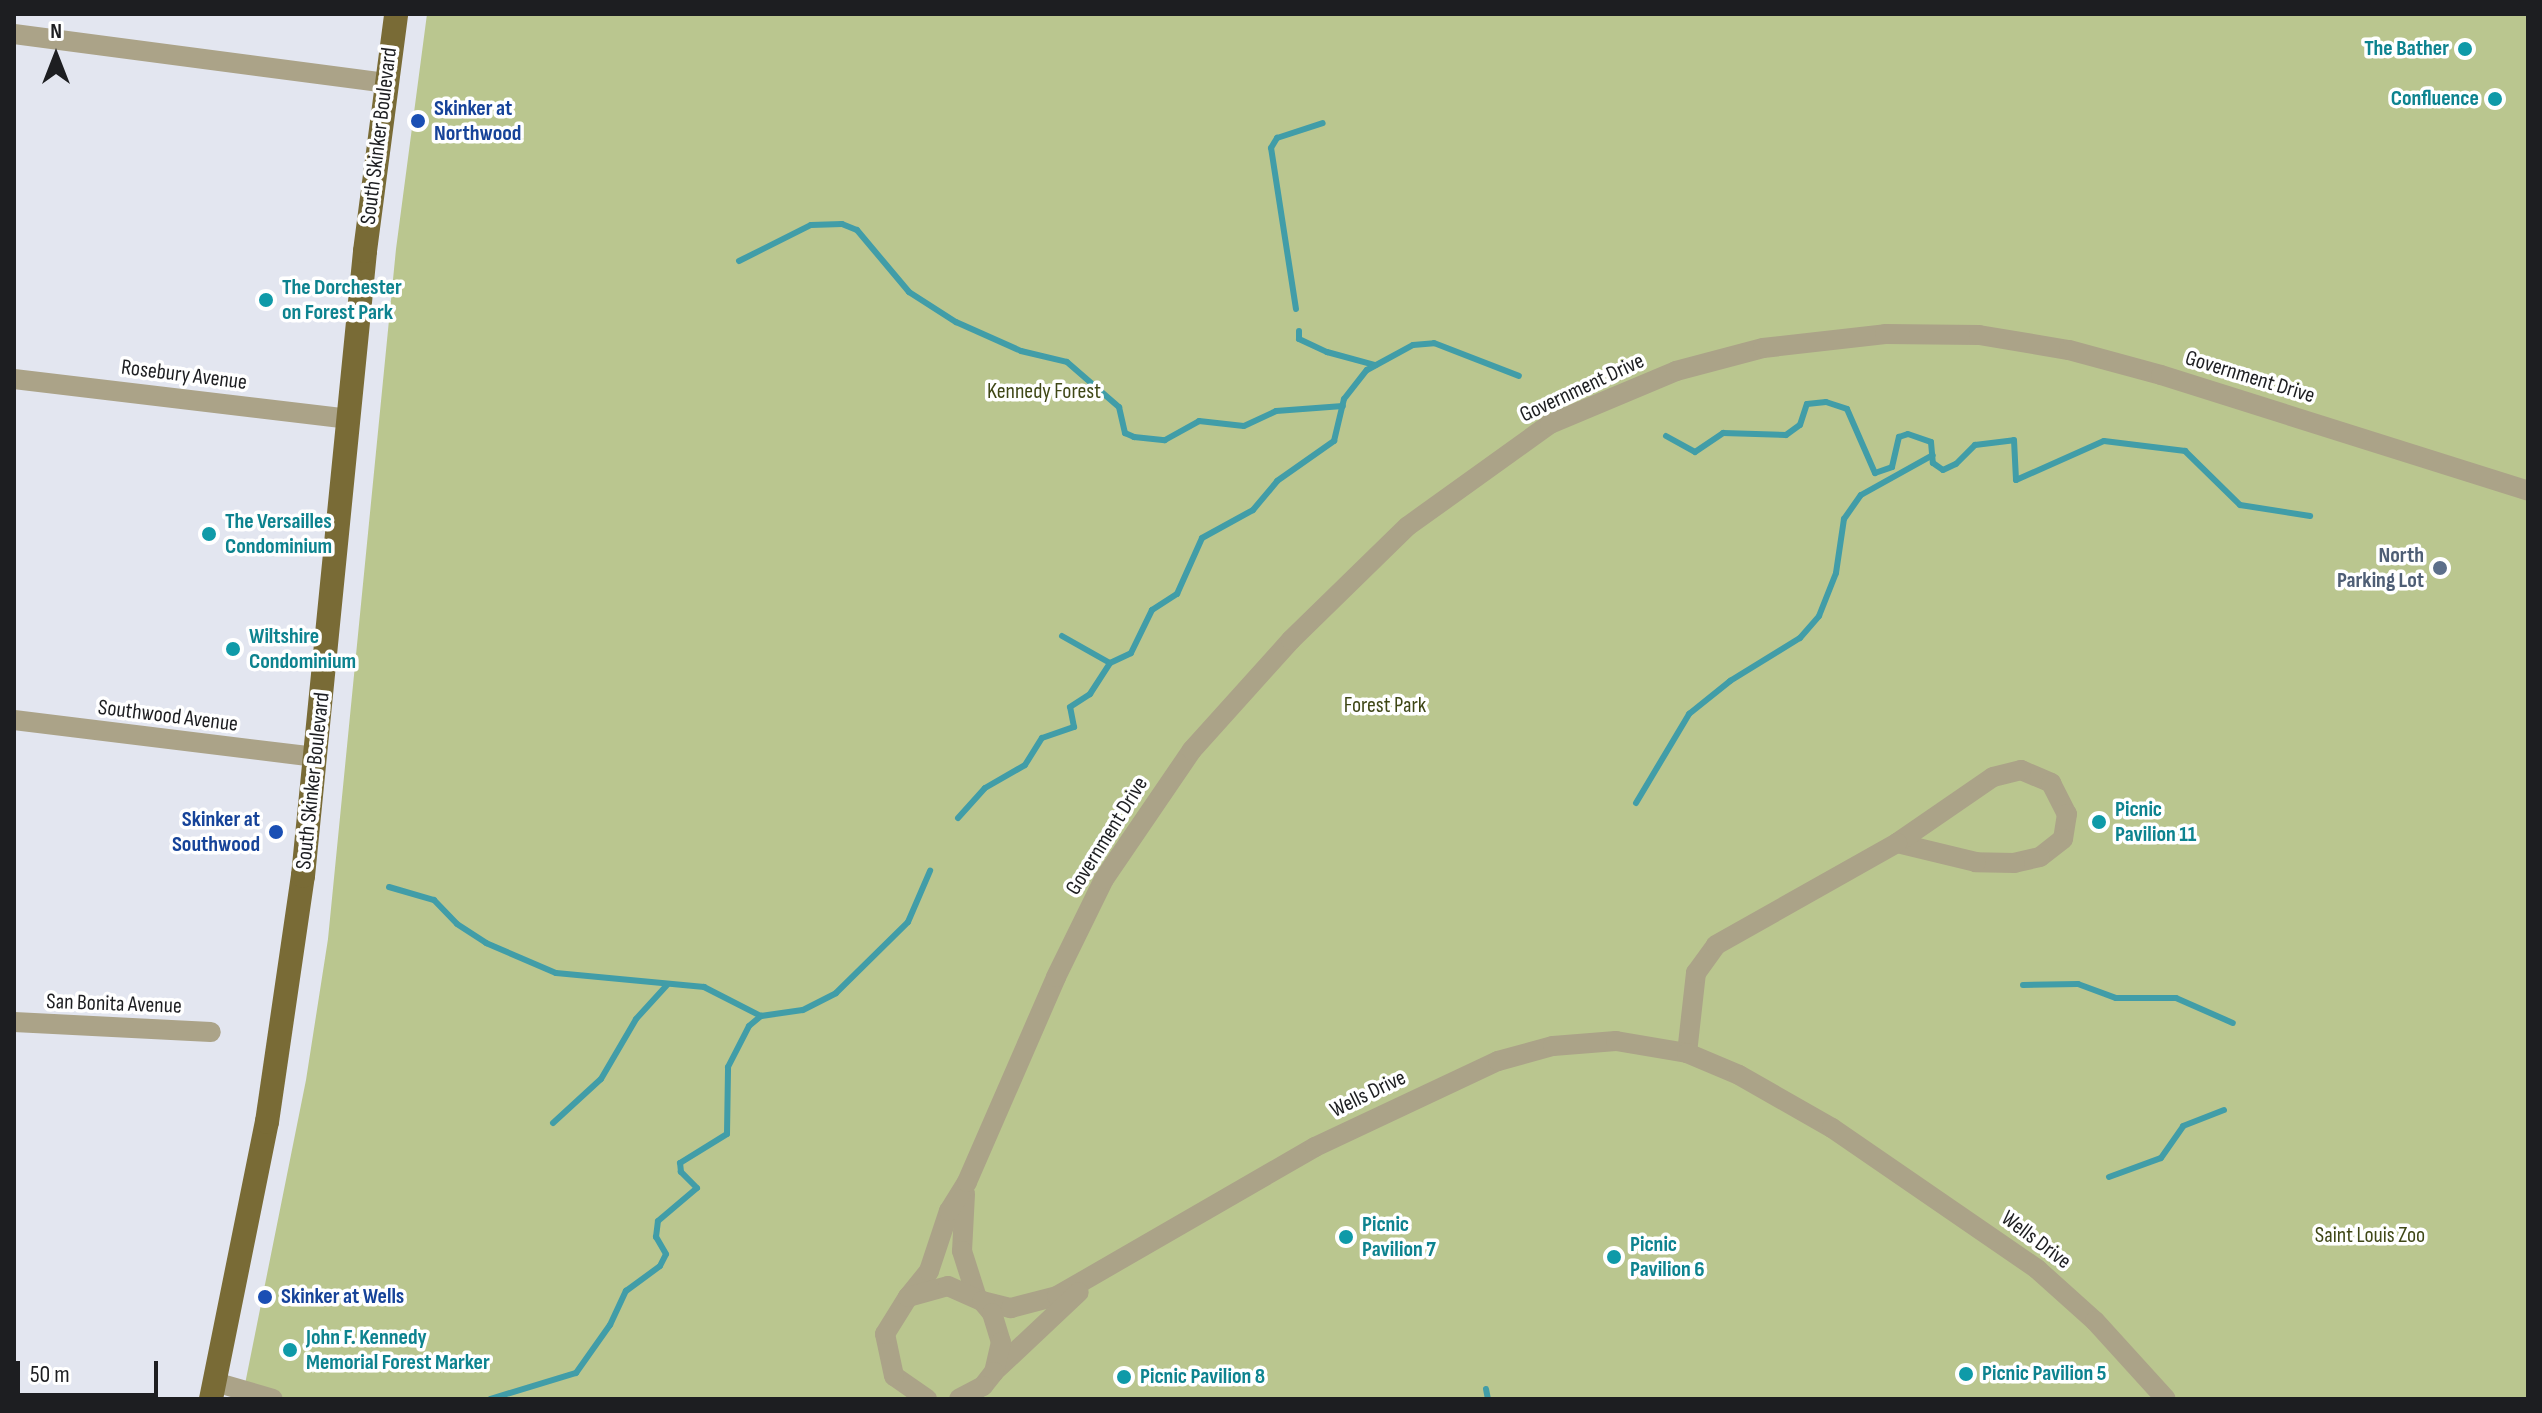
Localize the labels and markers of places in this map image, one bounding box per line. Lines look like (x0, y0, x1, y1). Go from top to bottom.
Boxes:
place label: The Bather (2364, 36, 2449, 62)
marker: The Bather (2456, 40, 2474, 58)
place label: Confluence (2391, 86, 2479, 112)
marker: Confluence (2486, 90, 2504, 108)
place label: Skinker at Northwood (434, 95, 521, 146)
marker: Skinker at Northwood (409, 112, 427, 130)
place label: The Dorchester on Forest Park (282, 274, 402, 326)
marker: The Dorchester on Forest Park (257, 291, 275, 309)
place label: The Versailles Condominium (225, 508, 332, 560)
marker: The Versailles Condominium (200, 525, 218, 543)
place label: North Parking Lot (2337, 542, 2424, 594)
marker: North Parking Lot (2431, 559, 2449, 577)
place label: Wiltshire Condominium (249, 623, 356, 674)
marker: Wiltshire Condominium (224, 640, 242, 658)
place label: Picnic Pavilion 11 (2115, 796, 2196, 848)
place label: Skinker at Southwood (172, 806, 260, 858)
marker: Picnic Pavilion 11 (2090, 813, 2108, 831)
marker: Skinker at Southwood (267, 823, 285, 841)
place label: Picnic Pavilion 7 (1362, 1211, 1436, 1262)
marker: Picnic Pavilion 7 (1337, 1228, 1355, 1246)
place label: Picnic Pavilion 6 (1630, 1231, 1705, 1282)
marker: Picnic Pavilion 6 (1605, 1248, 1623, 1266)
place label: Skinker at Wells (281, 1284, 404, 1310)
marker: Skinker at Wells (256, 1288, 274, 1306)
place label: John F. Kennedy Memorial Forest Marker (306, 1324, 490, 1376)
marker: John F. Kennedy Memorial Forest Marker (281, 1341, 299, 1359)
place label: Picnic Pavilion 5 (1982, 1361, 2106, 1387)
place label: Picnic Pavilion 8 (1140, 1364, 1265, 1390)
marker: Picnic Pavilion 5 (1957, 1365, 1975, 1383)
marker: Picnic Pavilion 8 (1115, 1368, 1133, 1386)

